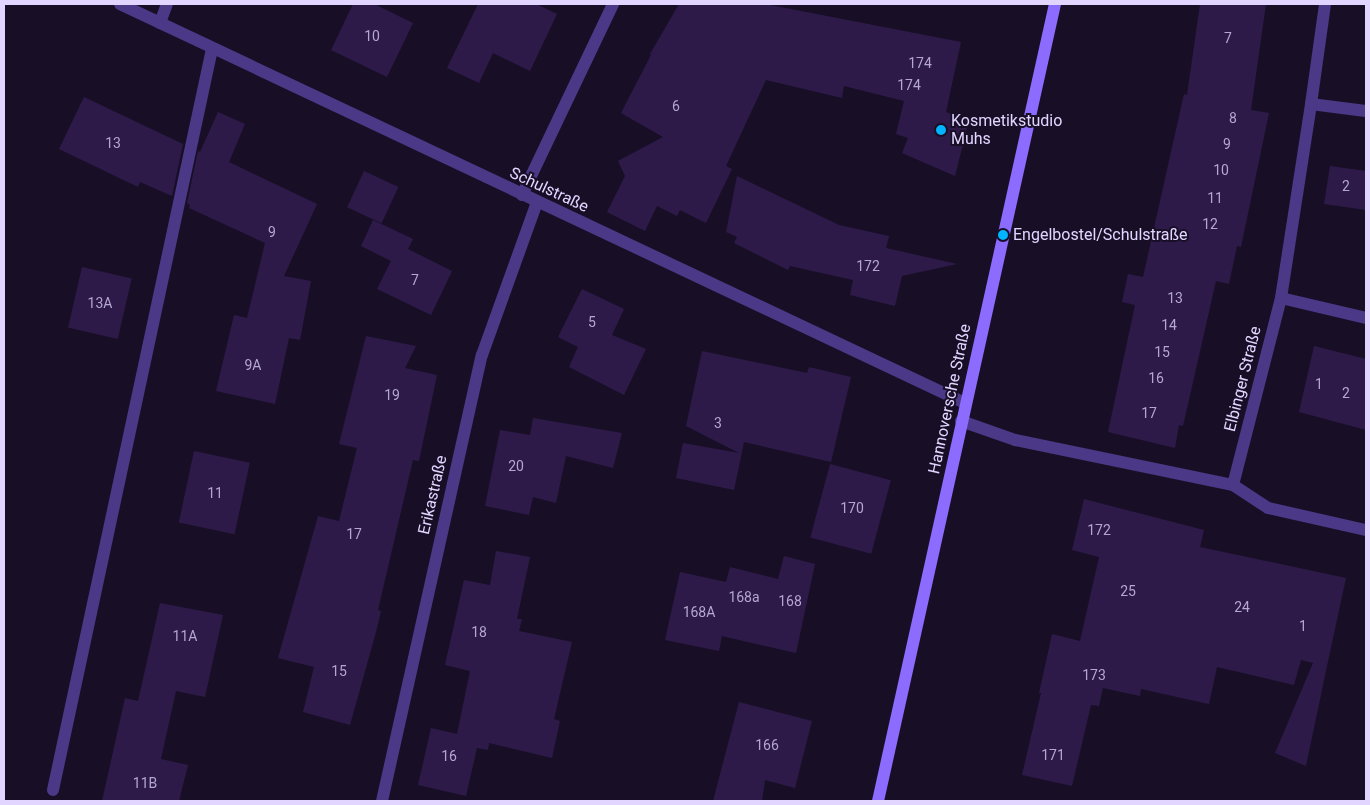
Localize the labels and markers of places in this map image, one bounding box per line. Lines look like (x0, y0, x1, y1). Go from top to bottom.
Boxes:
place label: Kosmetikstudio Muhs (951, 111, 1062, 149)
marker: Kosmetikstudio Muhs (935, 124, 947, 136)
place label: Engelbostel/Schulstraße (1013, 225, 1188, 245)
marker: Engelbostel/Schulstraße (997, 229, 1009, 241)

